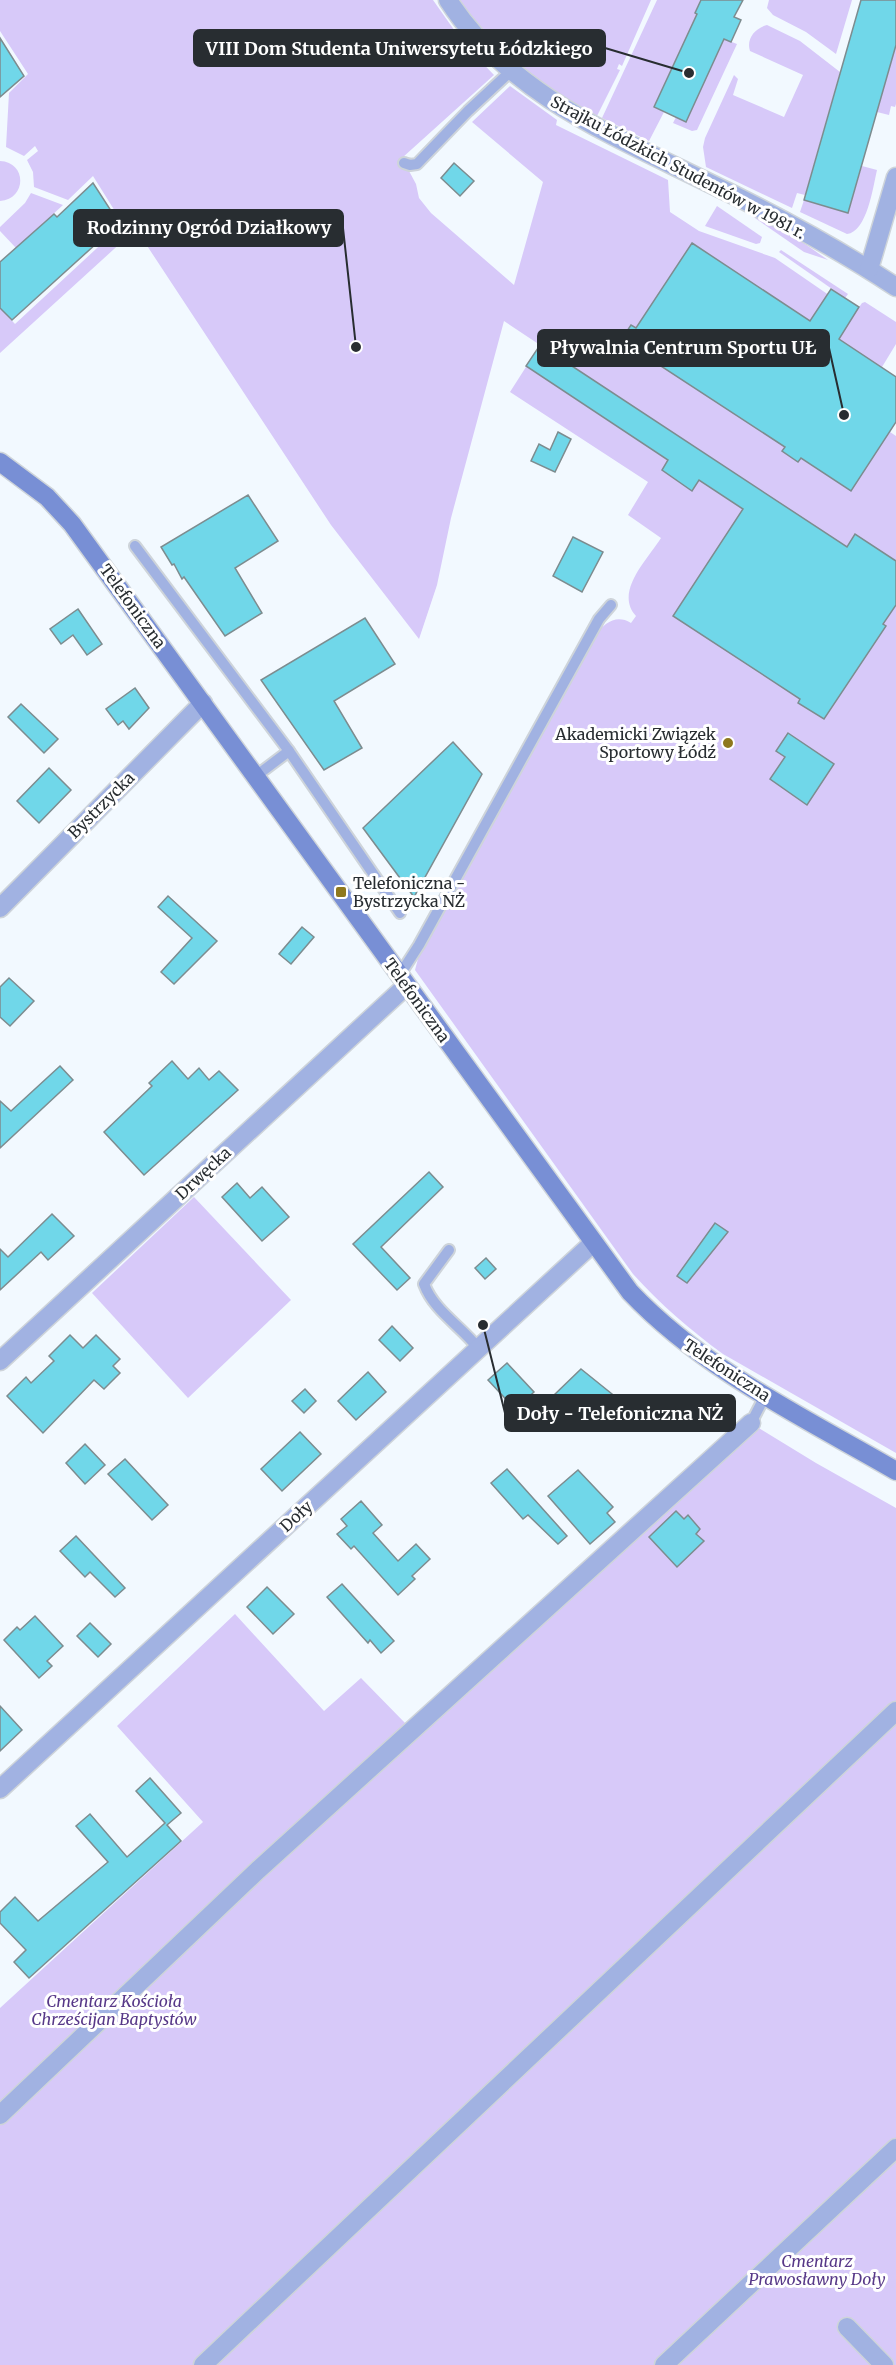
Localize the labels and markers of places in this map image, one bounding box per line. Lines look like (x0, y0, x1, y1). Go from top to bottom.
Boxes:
callout: VIII Dom Studenta Uniwersytetu Łódzkiego (194, 30, 605, 66)
callout: Rodzinny Ogród Działkowy (74, 210, 343, 246)
callout: Pływalnia Centrum Sportu UŁ (538, 330, 829, 366)
place label: Akademicki Związek Sportowy Łódź (554, 724, 717, 762)
marker: Akademicki Związek Sportowy Łódź (721, 736, 735, 750)
place label: Telefoniczna - Bystrzycka NŻ (353, 873, 465, 911)
marker: Telefoniczna - Bystrzycka NŻ (334, 885, 348, 899)
callout: Doły - Telefoniczna NŻ (505, 1395, 735, 1431)

